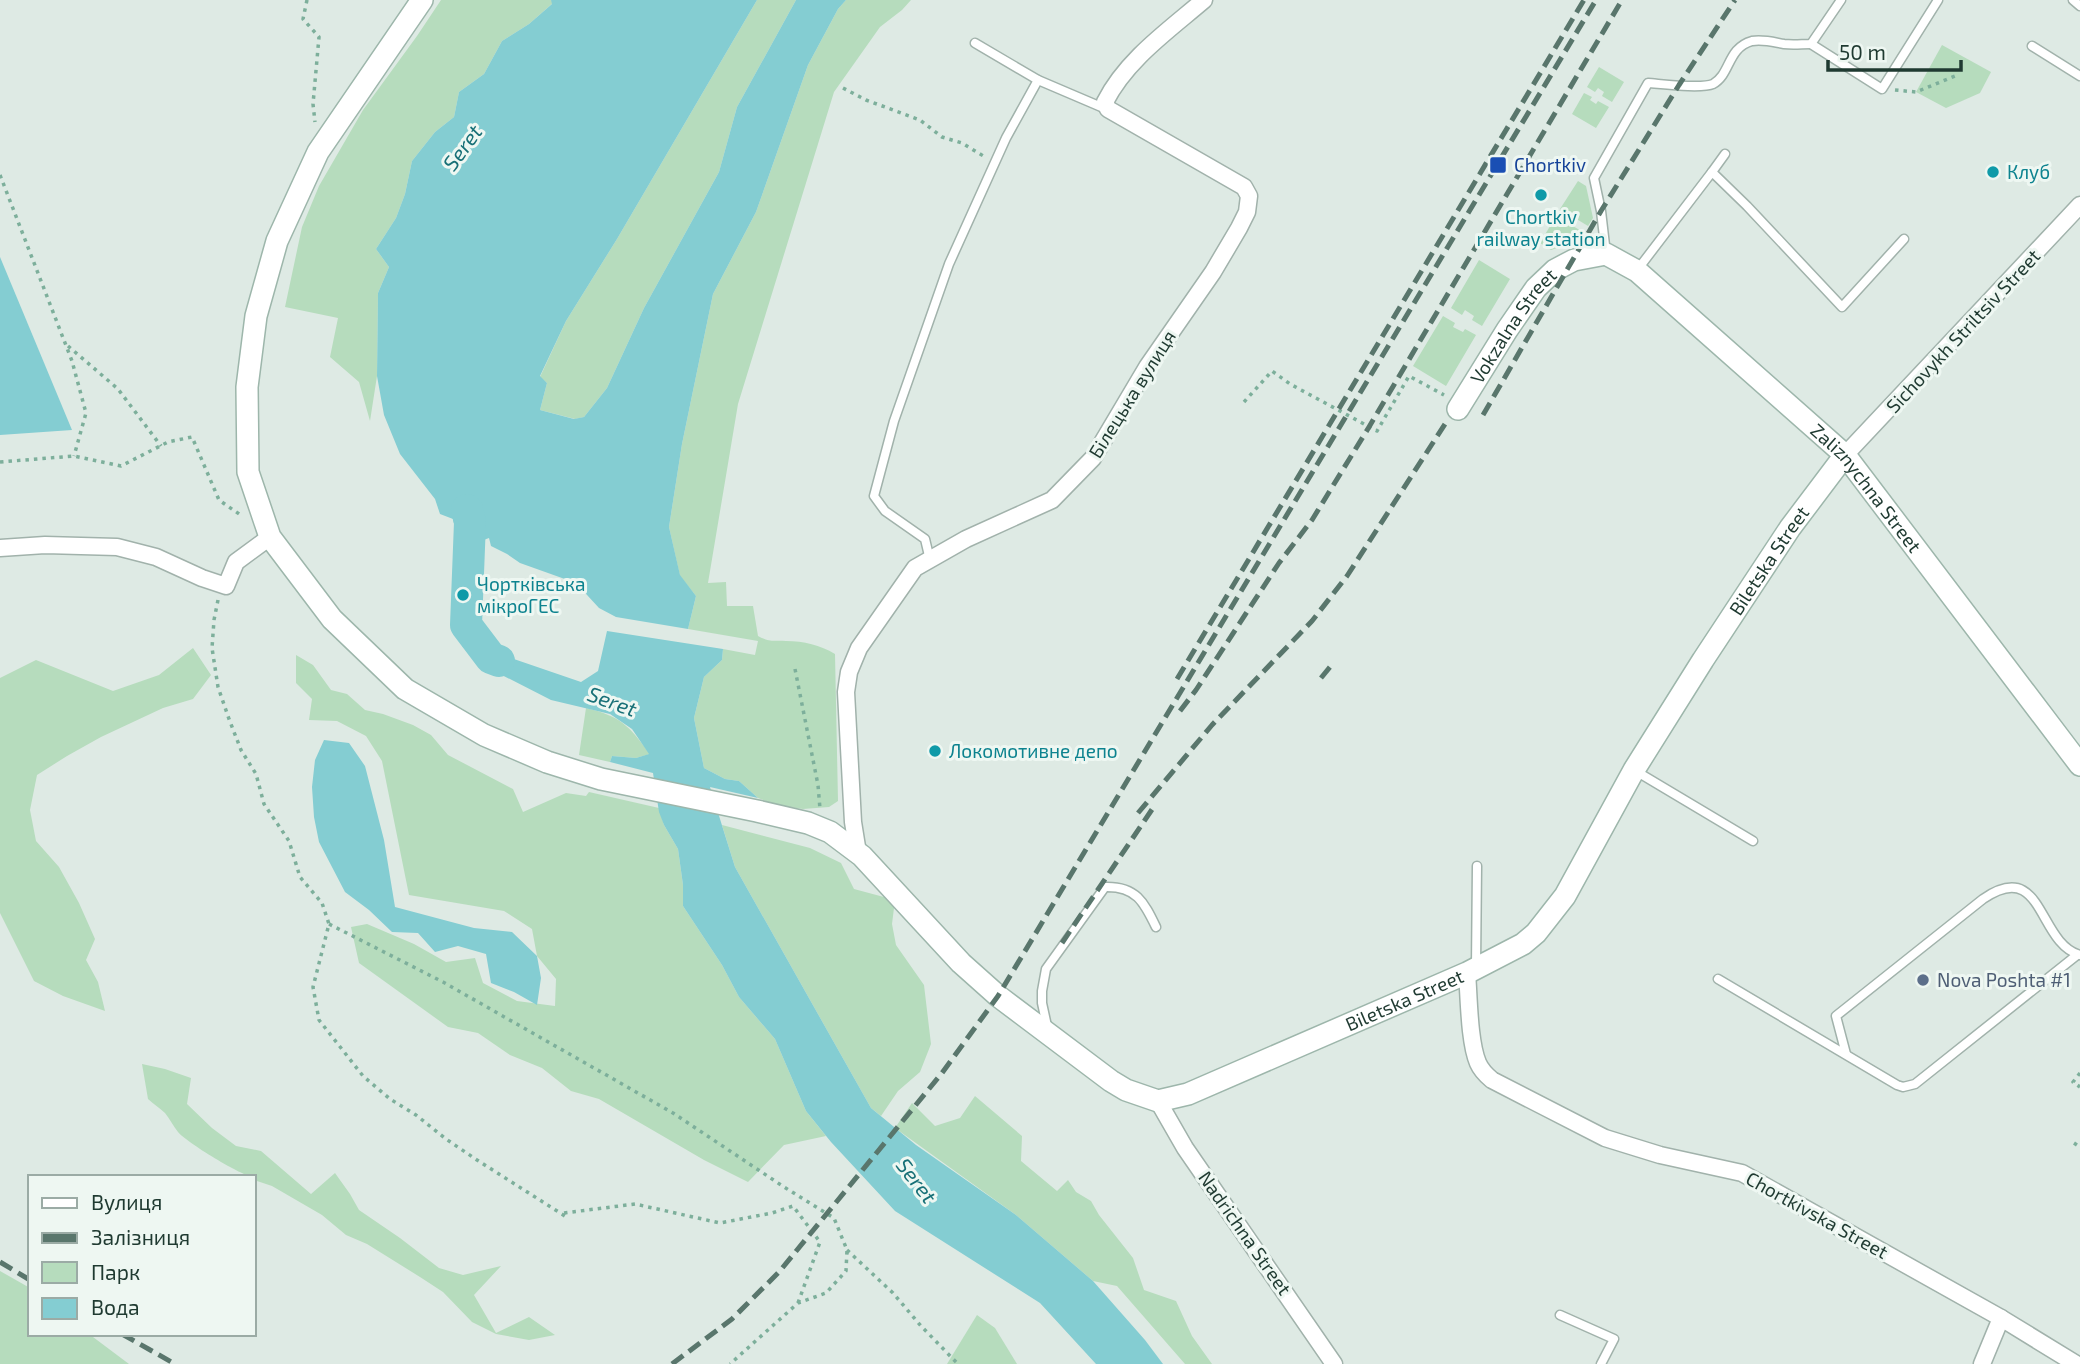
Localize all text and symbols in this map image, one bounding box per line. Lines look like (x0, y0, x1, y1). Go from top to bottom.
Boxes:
scale bar (1828, 28, 1961, 72)
text: 50 m (1839, 39, 1886, 64)
water label: Seret (437, 119, 487, 175)
place label: Chortkiv (1514, 153, 1586, 176)
marker: Chortkiv (1488, 155, 1508, 175)
place label: Клуб (2007, 160, 2050, 184)
marker: Клуб (1985, 164, 2001, 180)
marker: Chortkiv railway station (1533, 187, 1549, 203)
place label: Chortkiv railway station (1476, 205, 1606, 250)
street label: Sichovykh Striltsiv Street (1881, 244, 2044, 417)
street label: Vokzalna Street (1465, 263, 1561, 387)
street label: Білецька вулиця (1083, 326, 1181, 462)
street label: Zaliznychna Street (1806, 418, 1927, 557)
street label: Biletska Street (1724, 501, 1813, 619)
place label: Чортківська мікроГЕС (477, 572, 585, 617)
marker: Чортківська мікроГЕС (455, 587, 471, 603)
water label: Seret (585, 680, 641, 721)
place label: Локомотивне депо (949, 739, 1118, 762)
marker: Локомотивне депо (927, 743, 943, 759)
street label: Biletska Street (1342, 964, 1467, 1035)
place label: Nova Poshta #1 (1937, 968, 2071, 991)
marker: Nova Poshta #1 (1915, 972, 1931, 988)
water label: Seret (892, 1153, 943, 1208)
street label: Nadrichna Street (1194, 1166, 1297, 1299)
street label: Chortkivska Street (1742, 1166, 1892, 1263)
legend (28, 1175, 256, 1336)
text: Вулиця (91, 1189, 162, 1215)
text: Залізниця (91, 1224, 190, 1249)
text: Парк (91, 1259, 140, 1284)
text: Вода (91, 1294, 140, 1319)

